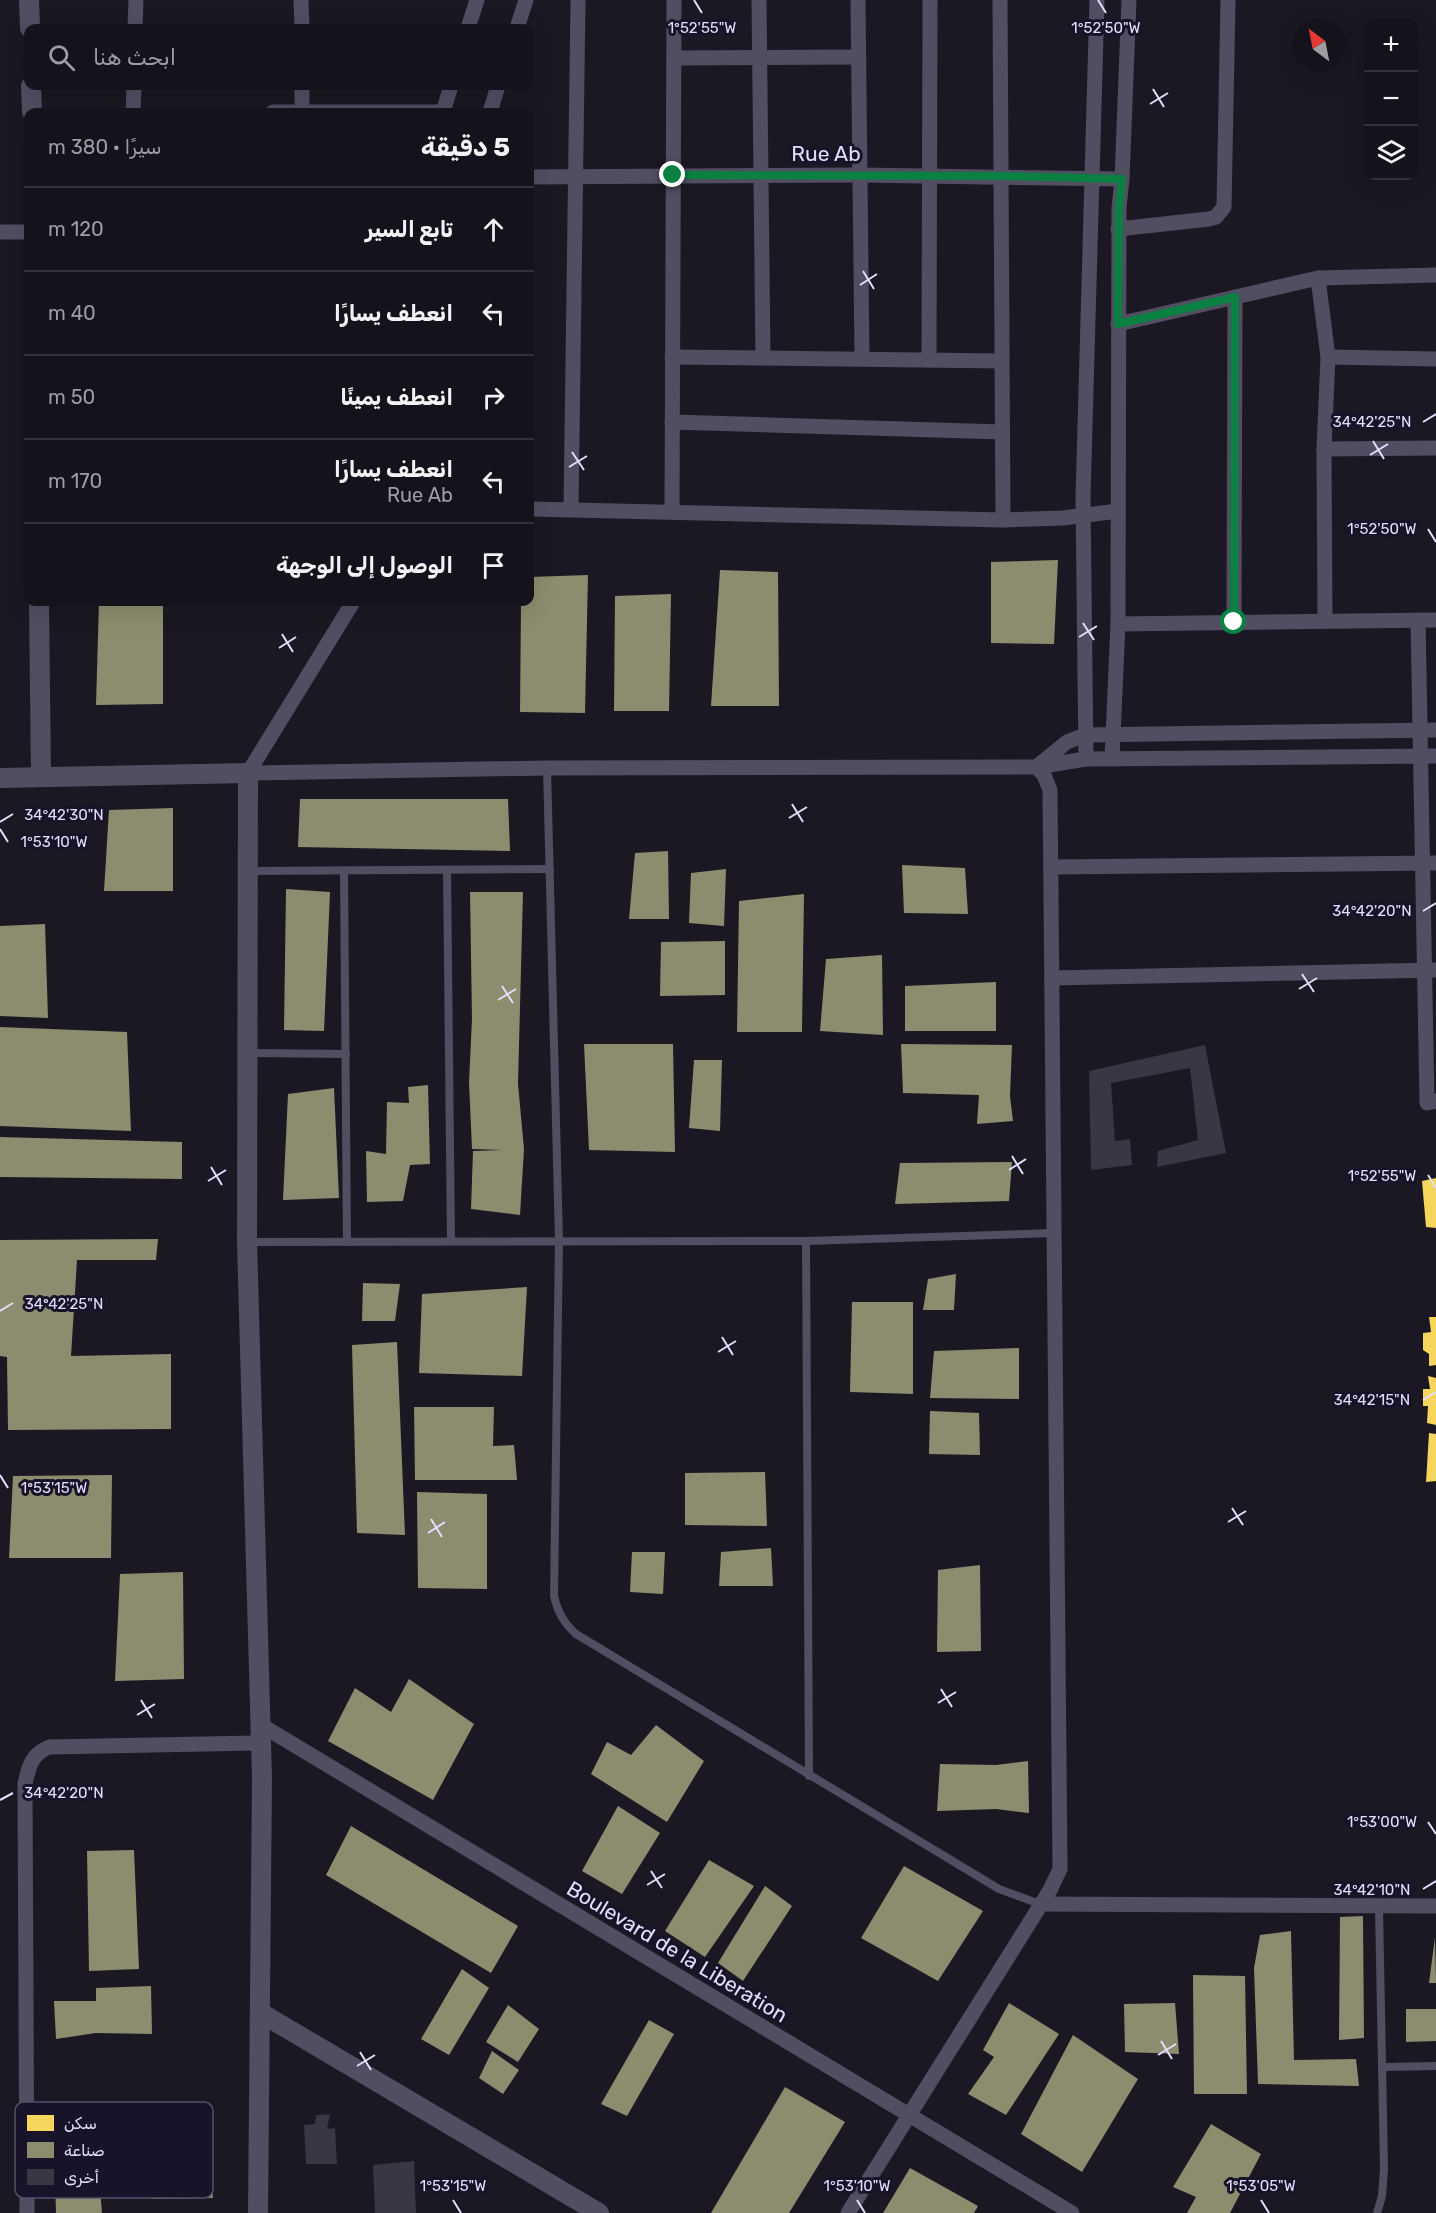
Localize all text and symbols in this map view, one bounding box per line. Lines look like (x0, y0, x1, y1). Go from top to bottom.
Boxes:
north arrow (1292, 18, 1346, 72)
map controls (1364, 18, 1418, 180)
button: + (1364, 18, 1418, 72)
text: 1°52'55"W (668, 19, 736, 37)
text: 1°52'50"W (1071, 19, 1141, 37)
search box (24, 24, 534, 90)
icon: search (45, 41, 78, 74)
text: ابحث هنا (93, 44, 176, 71)
button: − (1364, 72, 1418, 126)
button: layers (1364, 126, 1418, 180)
text: 5 دقيقة (421, 132, 510, 163)
text: سيرًا · 380 m (48, 135, 162, 159)
street label: Rue Ab (791, 141, 861, 166)
route end (659, 161, 685, 187)
icon: ahead (477, 213, 510, 246)
text: تابع السير (365, 216, 453, 243)
text: 120 m (48, 217, 104, 241)
icon: left (477, 297, 510, 330)
text: انعطف يسارًا (334, 300, 453, 327)
text: 40 m (48, 301, 96, 325)
icon: right (477, 381, 510, 414)
text: انعطف يمينًا (340, 384, 453, 411)
text: 50 m (48, 385, 95, 409)
text: 34°42'25"N (1333, 413, 1411, 431)
text: انعطف يسارًا (334, 456, 453, 483)
icon: left (477, 465, 510, 498)
text: 170 m (48, 469, 102, 493)
text: Rue Ab (387, 483, 453, 507)
text: 1°52'50"W (1347, 520, 1417, 538)
icon: arrive (477, 549, 510, 582)
text: الوصول إلى الوجهة (276, 552, 453, 579)
route start (1220, 608, 1246, 634)
text: 34°42'30"N (24, 806, 104, 824)
text: 1°53'10"W (20, 833, 88, 851)
text: 34°42'20"N (1332, 902, 1412, 920)
text: 1°52'55"W (1348, 1167, 1416, 1185)
text: 34°42'25"N (25, 1295, 103, 1313)
text: 34°42'15"N (1334, 1391, 1410, 1409)
text: 1°53'15"W (21, 1479, 87, 1497)
text: 34°42'20"N (24, 1784, 104, 1802)
text: 1°53'00"W (1347, 1813, 1417, 1831)
street label: Boulevard de la Liberation (562, 1876, 792, 2027)
text: 34°42'10"N (1334, 1881, 1410, 1899)
legend (15, 2102, 213, 2198)
text: سكن (64, 2114, 97, 2133)
text: صناعة (64, 2141, 104, 2160)
text: أخرى (64, 2168, 99, 2188)
text: 1°53'15"W (420, 2177, 486, 2195)
text: 1°53'10"W (823, 2177, 891, 2195)
text: 1°53'05"W (1226, 2177, 1296, 2195)

